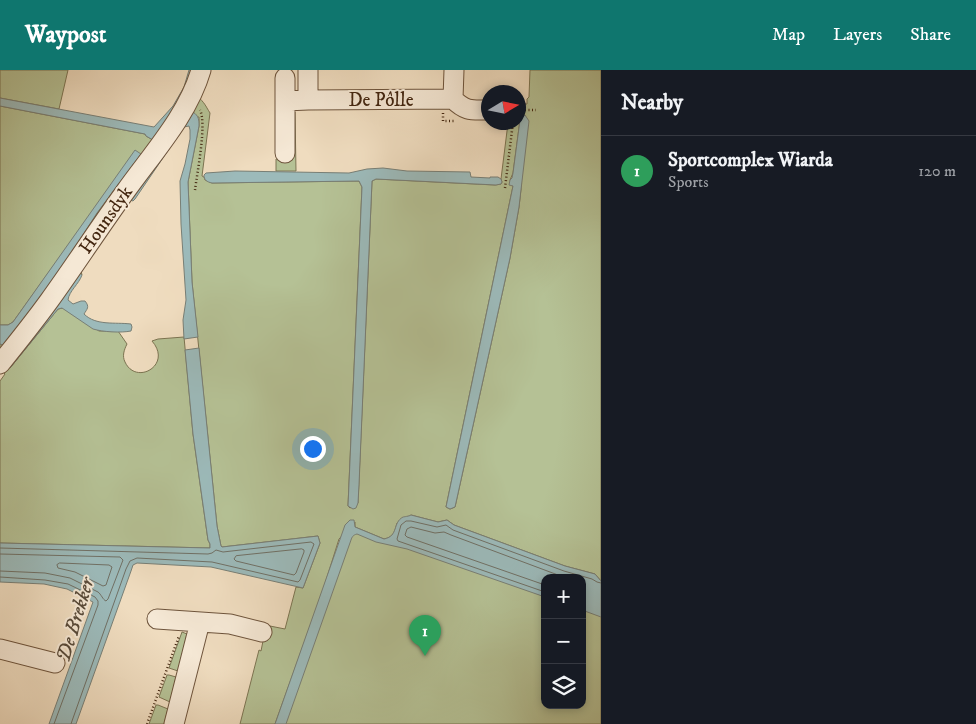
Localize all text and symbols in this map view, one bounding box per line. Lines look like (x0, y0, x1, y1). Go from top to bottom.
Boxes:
text: Waypost (25, 20, 106, 50)
text: Map (772, 24, 805, 46)
text: Layers (833, 24, 882, 46)
text: Share (910, 24, 951, 46)
north arrow (481, 85, 526, 130)
street label: De Pôlle (348, 89, 414, 112)
text: Nearby (621, 90, 683, 116)
text: Sportcomplex Wiarda (668, 149, 833, 172)
text: 1 (634, 161, 640, 181)
text: 120 m (918, 161, 956, 181)
text: Sports (668, 172, 709, 192)
street label: Hounsdyk (74, 181, 138, 258)
your location (300, 436, 326, 462)
water label: De Brekker (51, 573, 101, 665)
map controls (541, 574, 586, 709)
button: + (541, 574, 586, 619)
pin: 1 (409, 615, 441, 656)
button: − (541, 619, 586, 664)
button: layers (541, 664, 586, 709)

